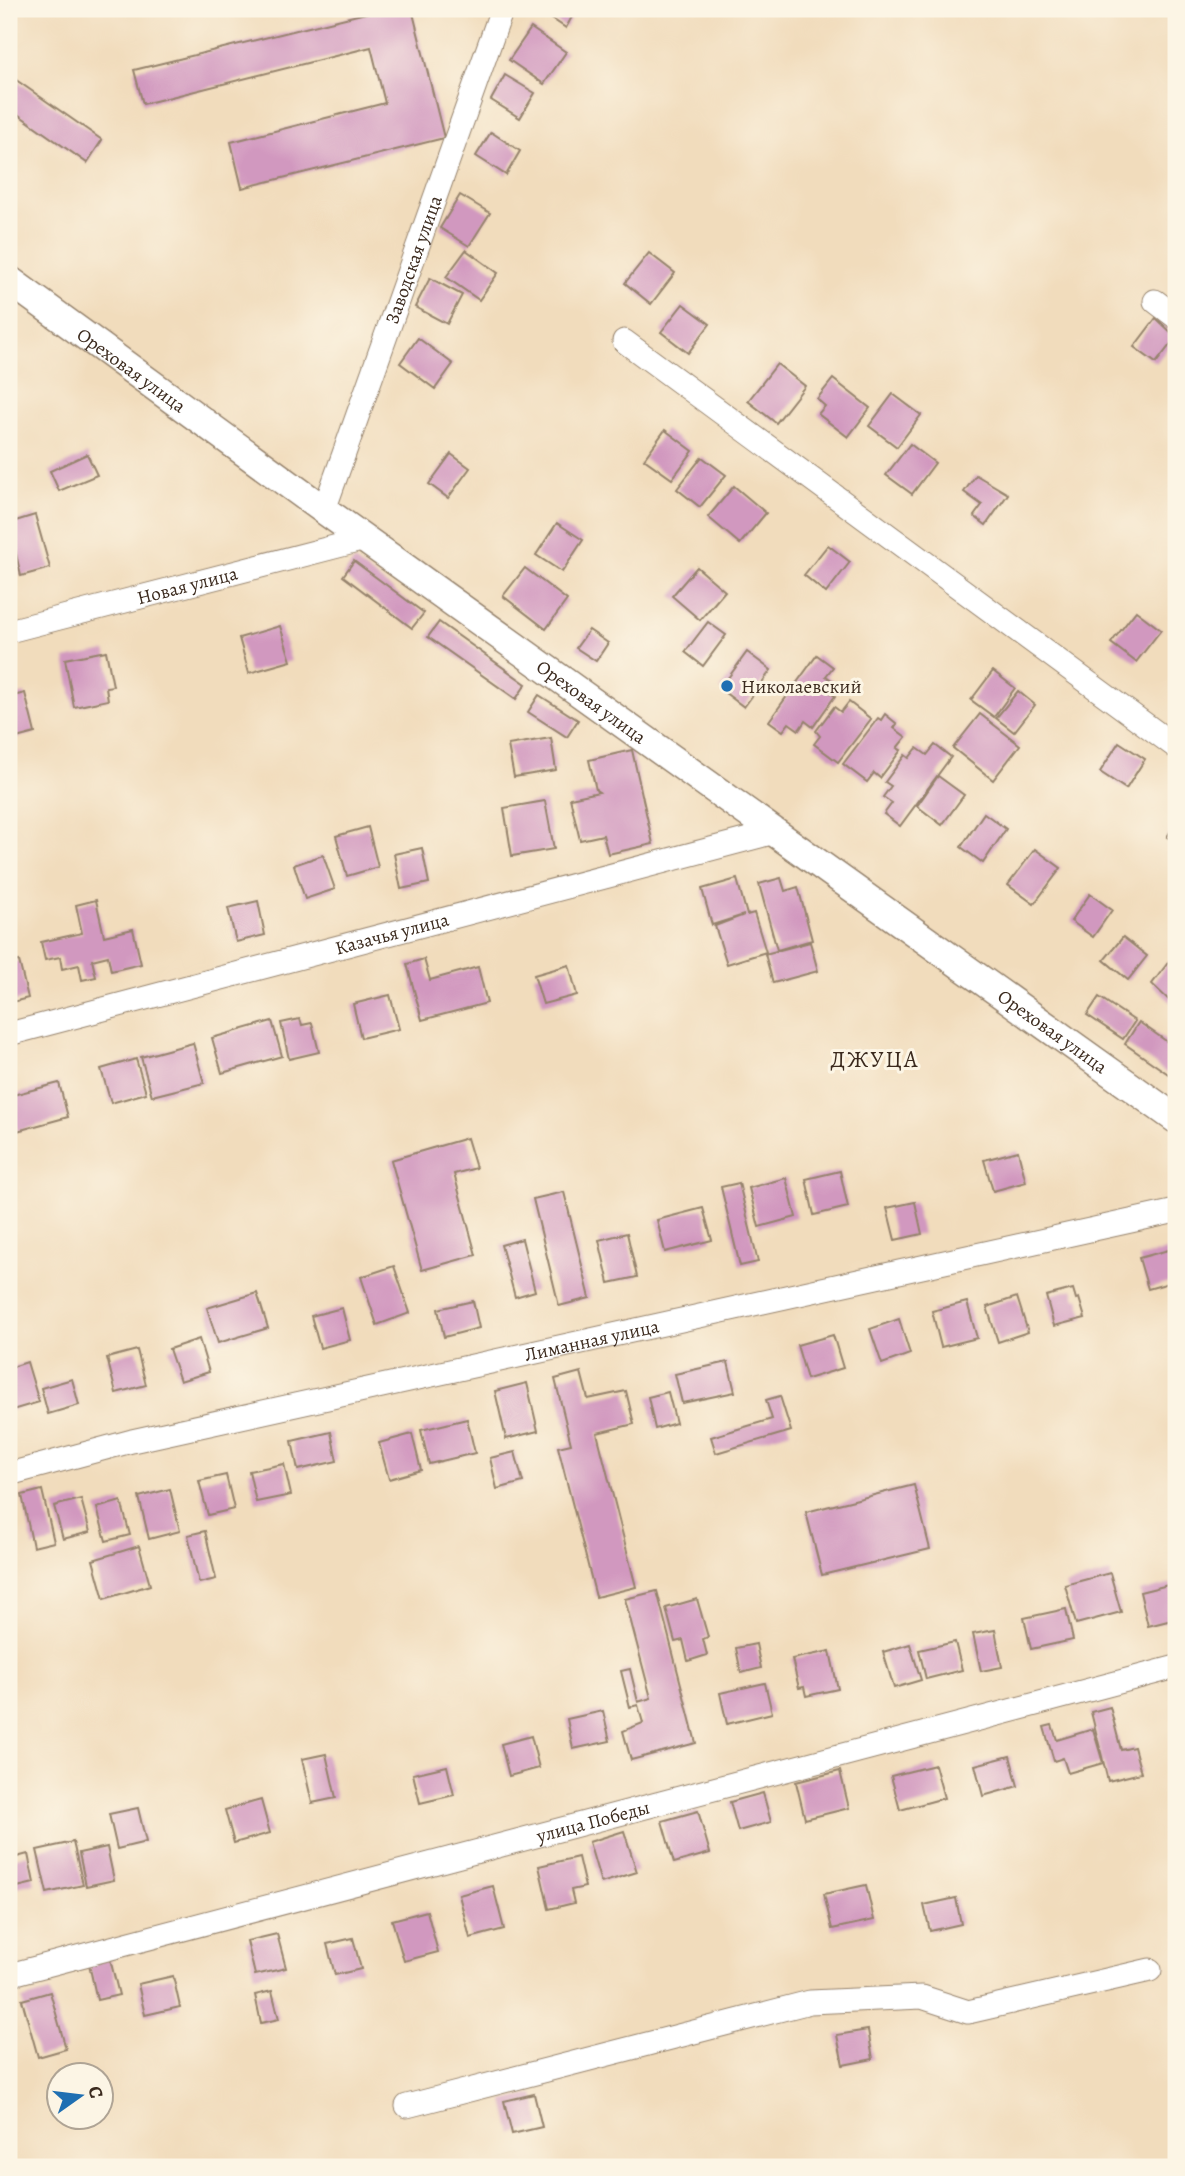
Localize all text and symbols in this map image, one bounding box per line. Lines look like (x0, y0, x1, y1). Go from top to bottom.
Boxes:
street label: Заводская улица (379, 192, 449, 328)
street label: Ореховая улица (71, 322, 191, 419)
street label: Новая улица (134, 560, 241, 611)
street label: Ореховая улица (531, 654, 651, 750)
place label: Николаевский (741, 674, 862, 700)
marker: Николаевский (719, 678, 735, 694)
street label: Казачья улица (333, 907, 452, 961)
street label: Ореховая улица (992, 984, 1113, 1080)
district label: ДЖУЦА (831, 1044, 919, 1075)
street label: Лиманная улица (522, 1313, 662, 1368)
street label: улица Победы (533, 1794, 653, 1849)
north arrow (46, 2060, 116, 2130)
text: С (81, 2083, 110, 2101)

